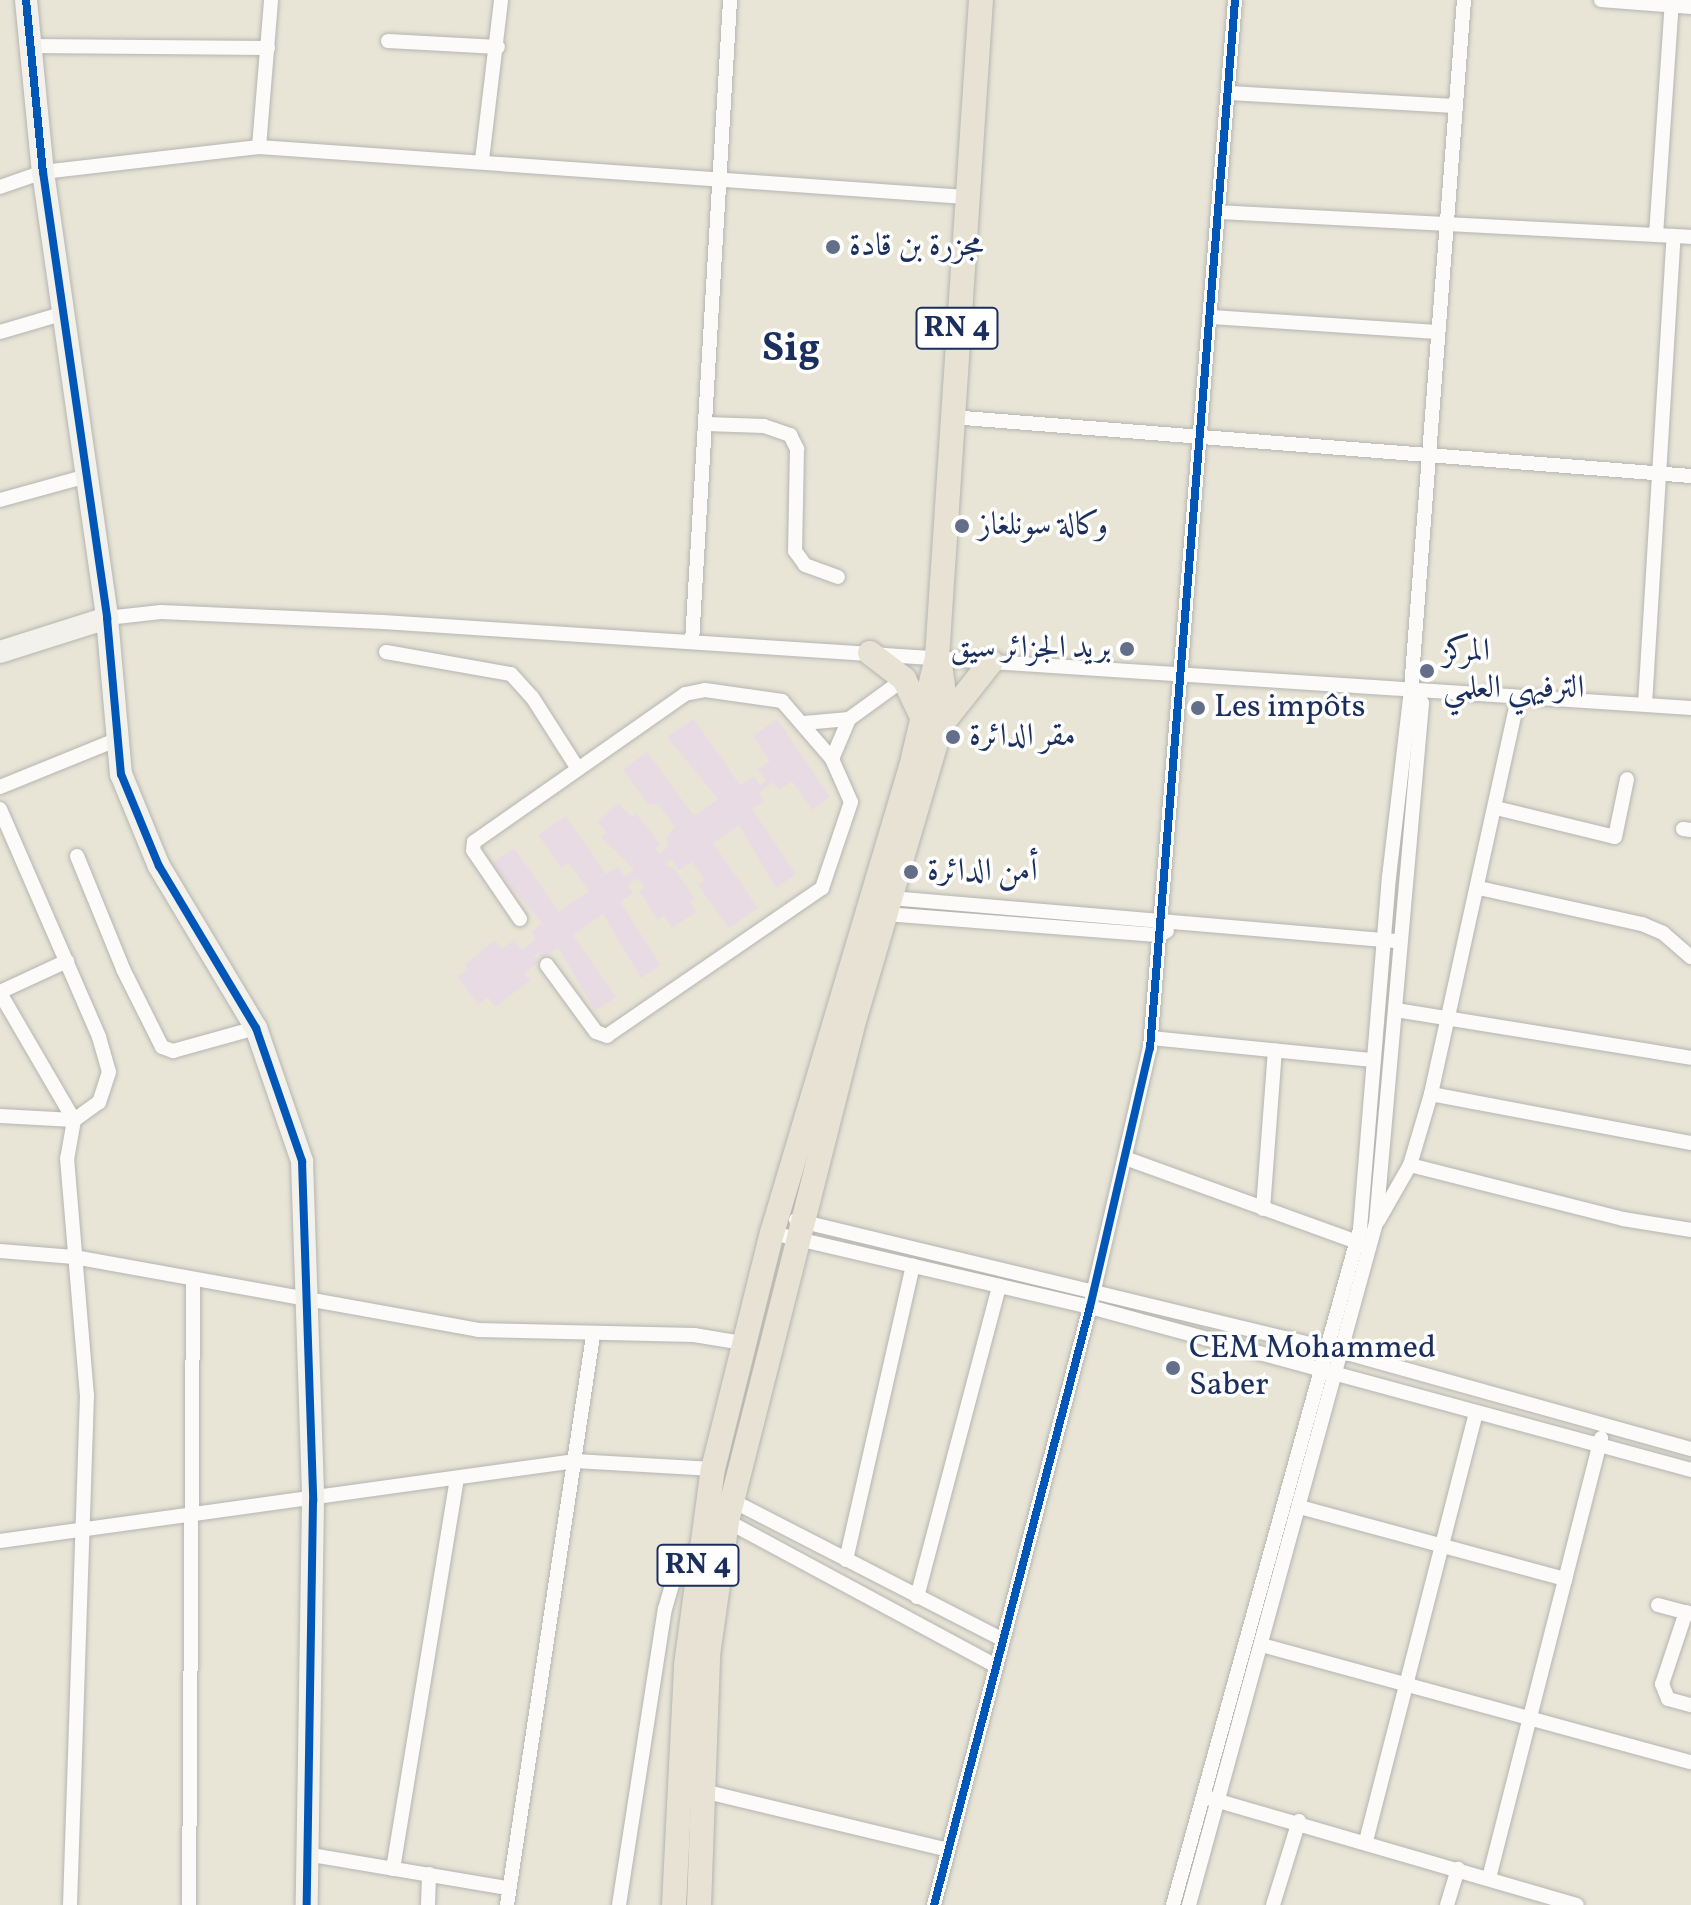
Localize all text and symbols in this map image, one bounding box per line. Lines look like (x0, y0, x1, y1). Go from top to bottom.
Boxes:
place label: مجزرة بن قادة (849, 228, 984, 266)
marker: مجزرة بن قادة (824, 238, 842, 256)
road number: RN 4 (915, 302, 999, 354)
district label: Sig (762, 326, 820, 374)
place label: وكالة سونلغاز (978, 507, 1108, 545)
marker: وكالة سونلغاز (953, 517, 971, 535)
place label: بريد الجزائر سيق (950, 630, 1111, 668)
place label: المركز الترفيهي العلمي (1443, 634, 1584, 709)
marker: بريد الجزائر سيق (1118, 640, 1136, 658)
marker: المركز الترفيهي العلمي (1418, 662, 1436, 680)
place label: Les impôts (1214, 689, 1365, 727)
marker: Les impôts (1189, 699, 1207, 717)
place label: مقر الدائرة (969, 718, 1076, 756)
marker: مقر الدائرة (944, 728, 962, 746)
place label: أمن الدائرة (927, 853, 1038, 891)
marker: أمن الدائرة (902, 863, 920, 881)
place label: CEM Mohammed Saber (1189, 1331, 1436, 1406)
marker: CEM Mohammed Saber (1164, 1359, 1182, 1377)
road number: RN 4 (656, 1539, 740, 1591)

